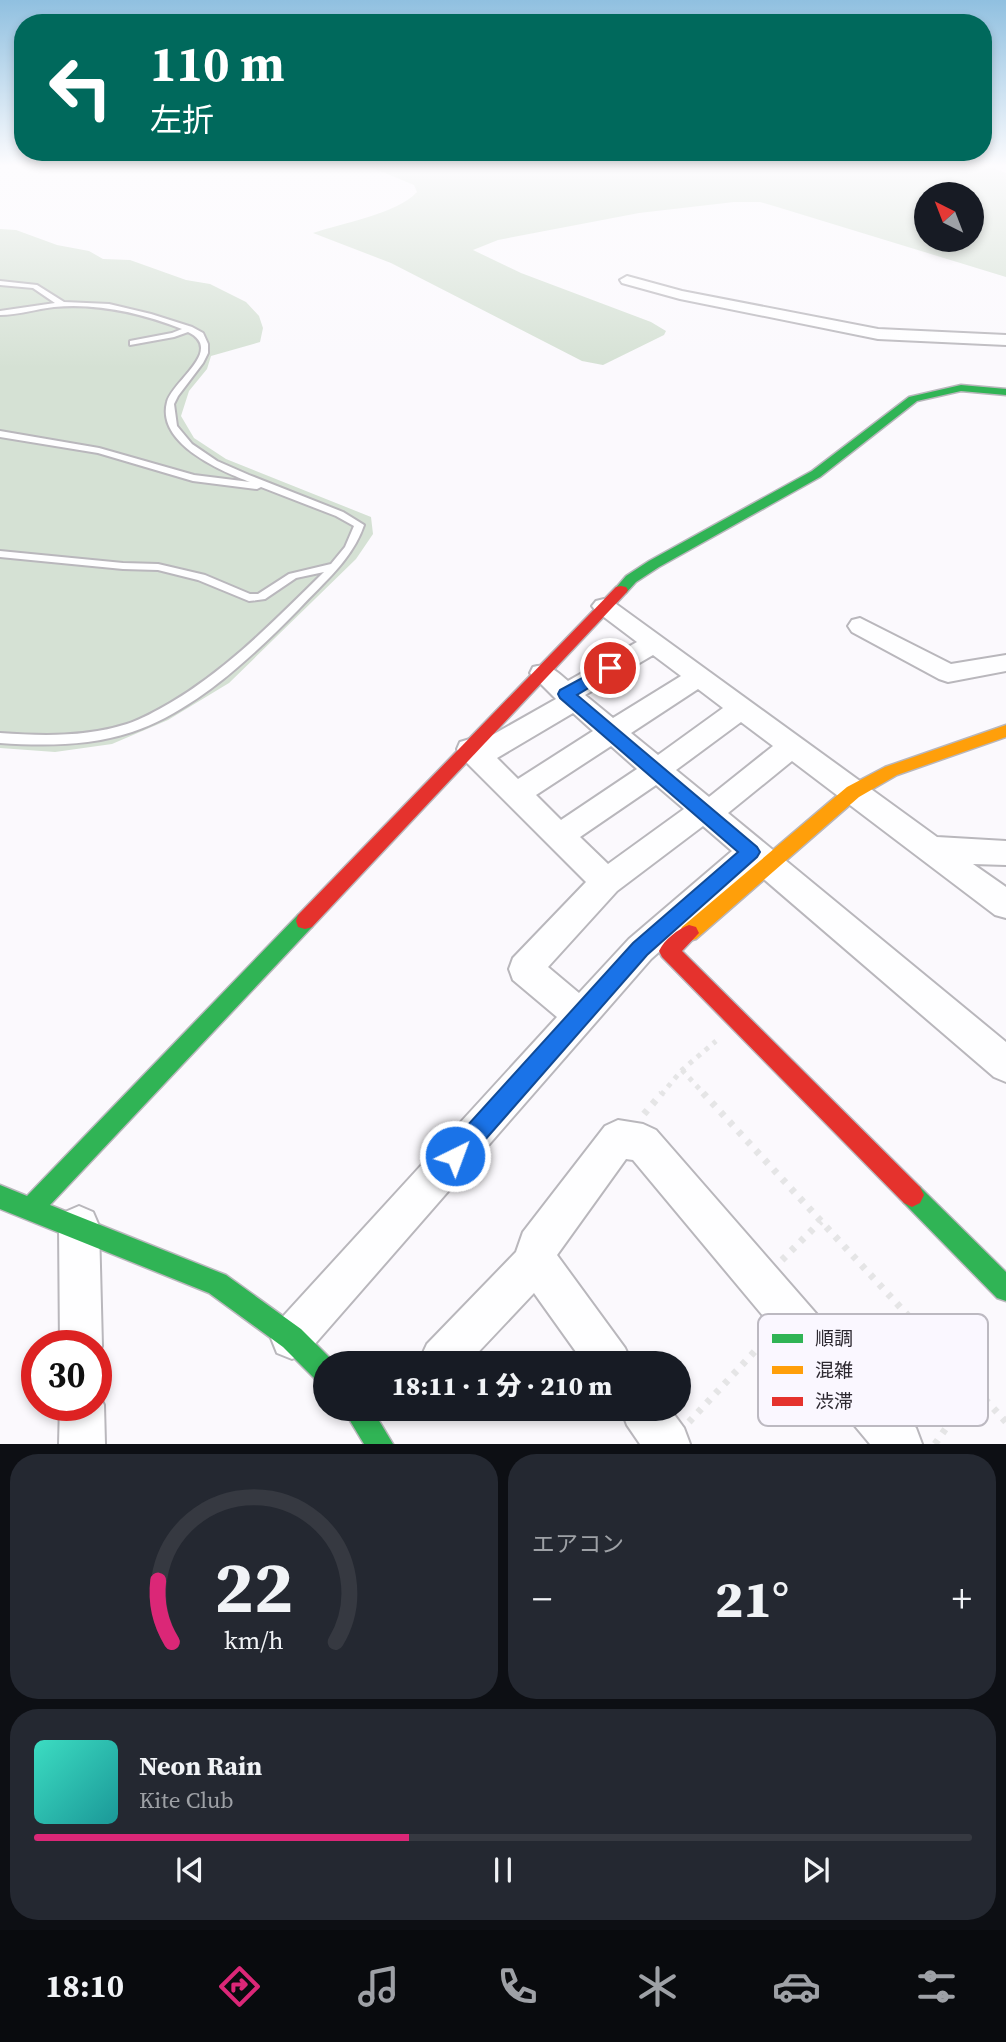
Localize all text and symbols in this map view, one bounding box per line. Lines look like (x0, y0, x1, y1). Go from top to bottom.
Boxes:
text: 110 m (150, 30, 285, 97)
icon: left (35, 42, 126, 133)
text: 左折 (150, 98, 214, 142)
north arrow (914, 182, 984, 252)
map controls (914, 182, 984, 252)
pin (580, 638, 640, 698)
icon: arrive (591, 649, 629, 687)
position arrow (418, 1119, 492, 1193)
legend (758, 1314, 988, 1426)
text: 順調 (815, 1325, 853, 1351)
speed limit sign: 30 (21, 1330, 112, 1421)
text: 混雑 (815, 1357, 853, 1383)
text: 18:11 · 1 分 · 210 m (392, 1368, 612, 1404)
text: 渋滞 (815, 1388, 853, 1414)
text: エアコン (532, 1528, 624, 1560)
text: 22 (215, 1538, 293, 1637)
text: 21° (715, 1563, 789, 1634)
text: − (532, 1573, 552, 1625)
text: + (952, 1573, 972, 1625)
text: km/h (224, 1623, 284, 1657)
text: Neon Rain (139, 1748, 262, 1784)
text: Kite Club (139, 1784, 234, 1816)
icon: previous (171, 1851, 209, 1889)
icon: pause (484, 1851, 522, 1889)
icon: next (797, 1851, 835, 1889)
icon: directions (215, 1962, 264, 2011)
icon: music (354, 1962, 403, 2011)
icon: phone (493, 1962, 542, 2011)
icon: climate (633, 1962, 682, 2011)
icon: car (772, 1962, 821, 2011)
icon: filters (912, 1962, 961, 2011)
text: 18:10 (45, 1964, 124, 2008)

